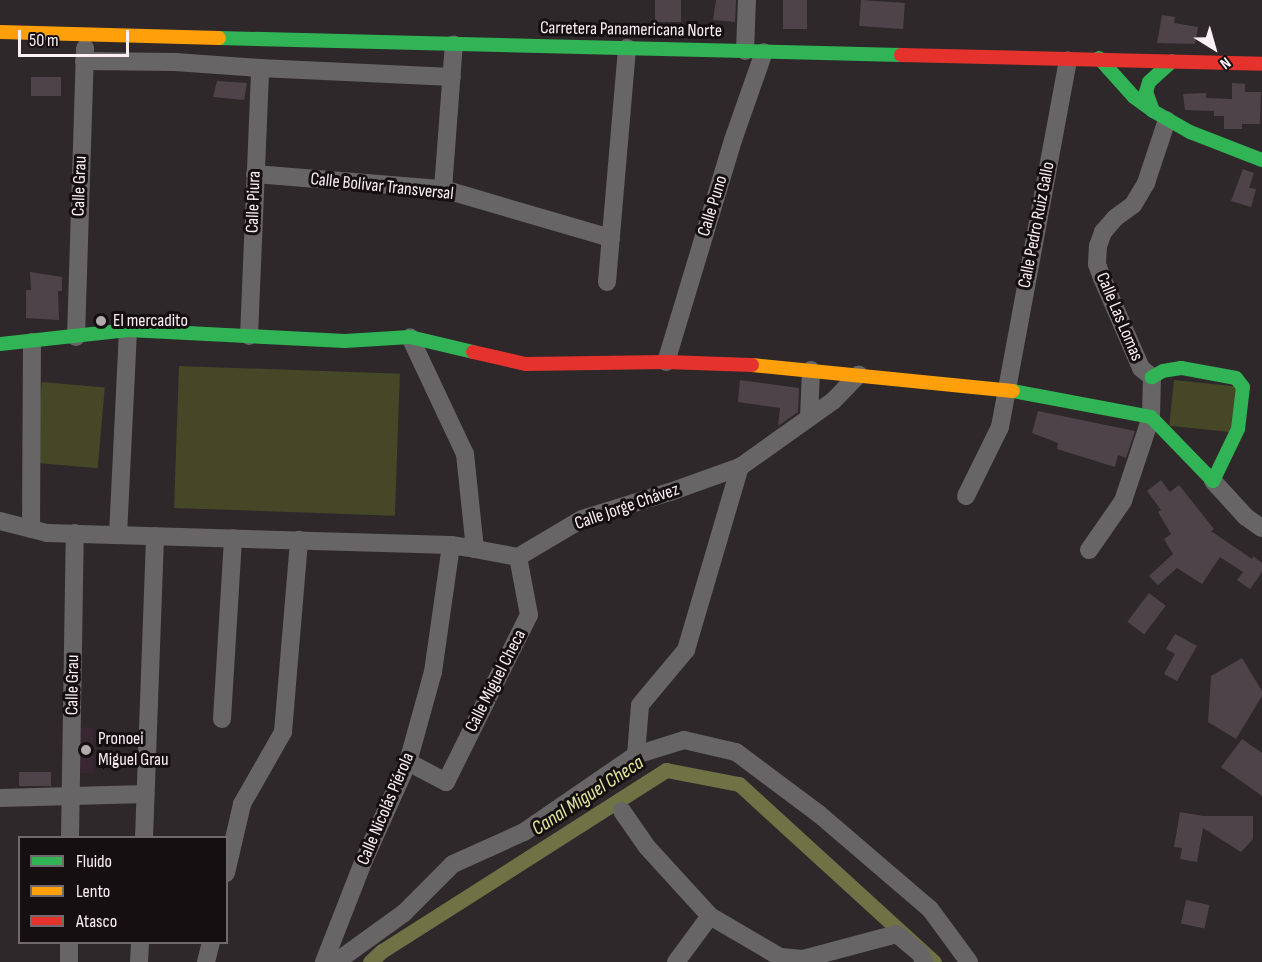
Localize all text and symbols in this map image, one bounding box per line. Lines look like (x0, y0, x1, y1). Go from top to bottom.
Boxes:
scale bar (21, 18, 132, 56)
street label: Carretera Panamericana Norte (540, 18, 722, 42)
north arrow (1184, 18, 1244, 78)
text: 50 m (29, 30, 59, 51)
text: N (1216, 53, 1234, 73)
street label: Calle Grau (68, 155, 92, 217)
street label: Calle Pedro Ruiz Gallo (1014, 160, 1060, 290)
street label: Calle Bolivar Transversal (309, 169, 455, 205)
street label: Calle Piura (242, 170, 266, 234)
street label: Calle Puno (694, 173, 732, 239)
street label: Calle Las Lomas (1091, 270, 1147, 364)
place label: El mercadito (113, 310, 188, 332)
marker: El mercadito (94, 314, 108, 328)
street label: Calle Jorge Chávez (572, 479, 682, 535)
street label: Calle Miguel Checa (461, 626, 531, 736)
street label: Calle Grau (62, 655, 84, 715)
place label: Pronoei Miguel Grau (98, 729, 169, 771)
marker: Pronoei Miguel Grau (79, 743, 93, 757)
street label: Calle Nicolás Piérola (353, 750, 419, 868)
water label: Canal Miguel Checa (528, 751, 648, 841)
legend (18, 836, 228, 944)
text: Fluido (76, 851, 112, 872)
text: Lento (76, 881, 110, 902)
text: Atasco (76, 911, 117, 932)

